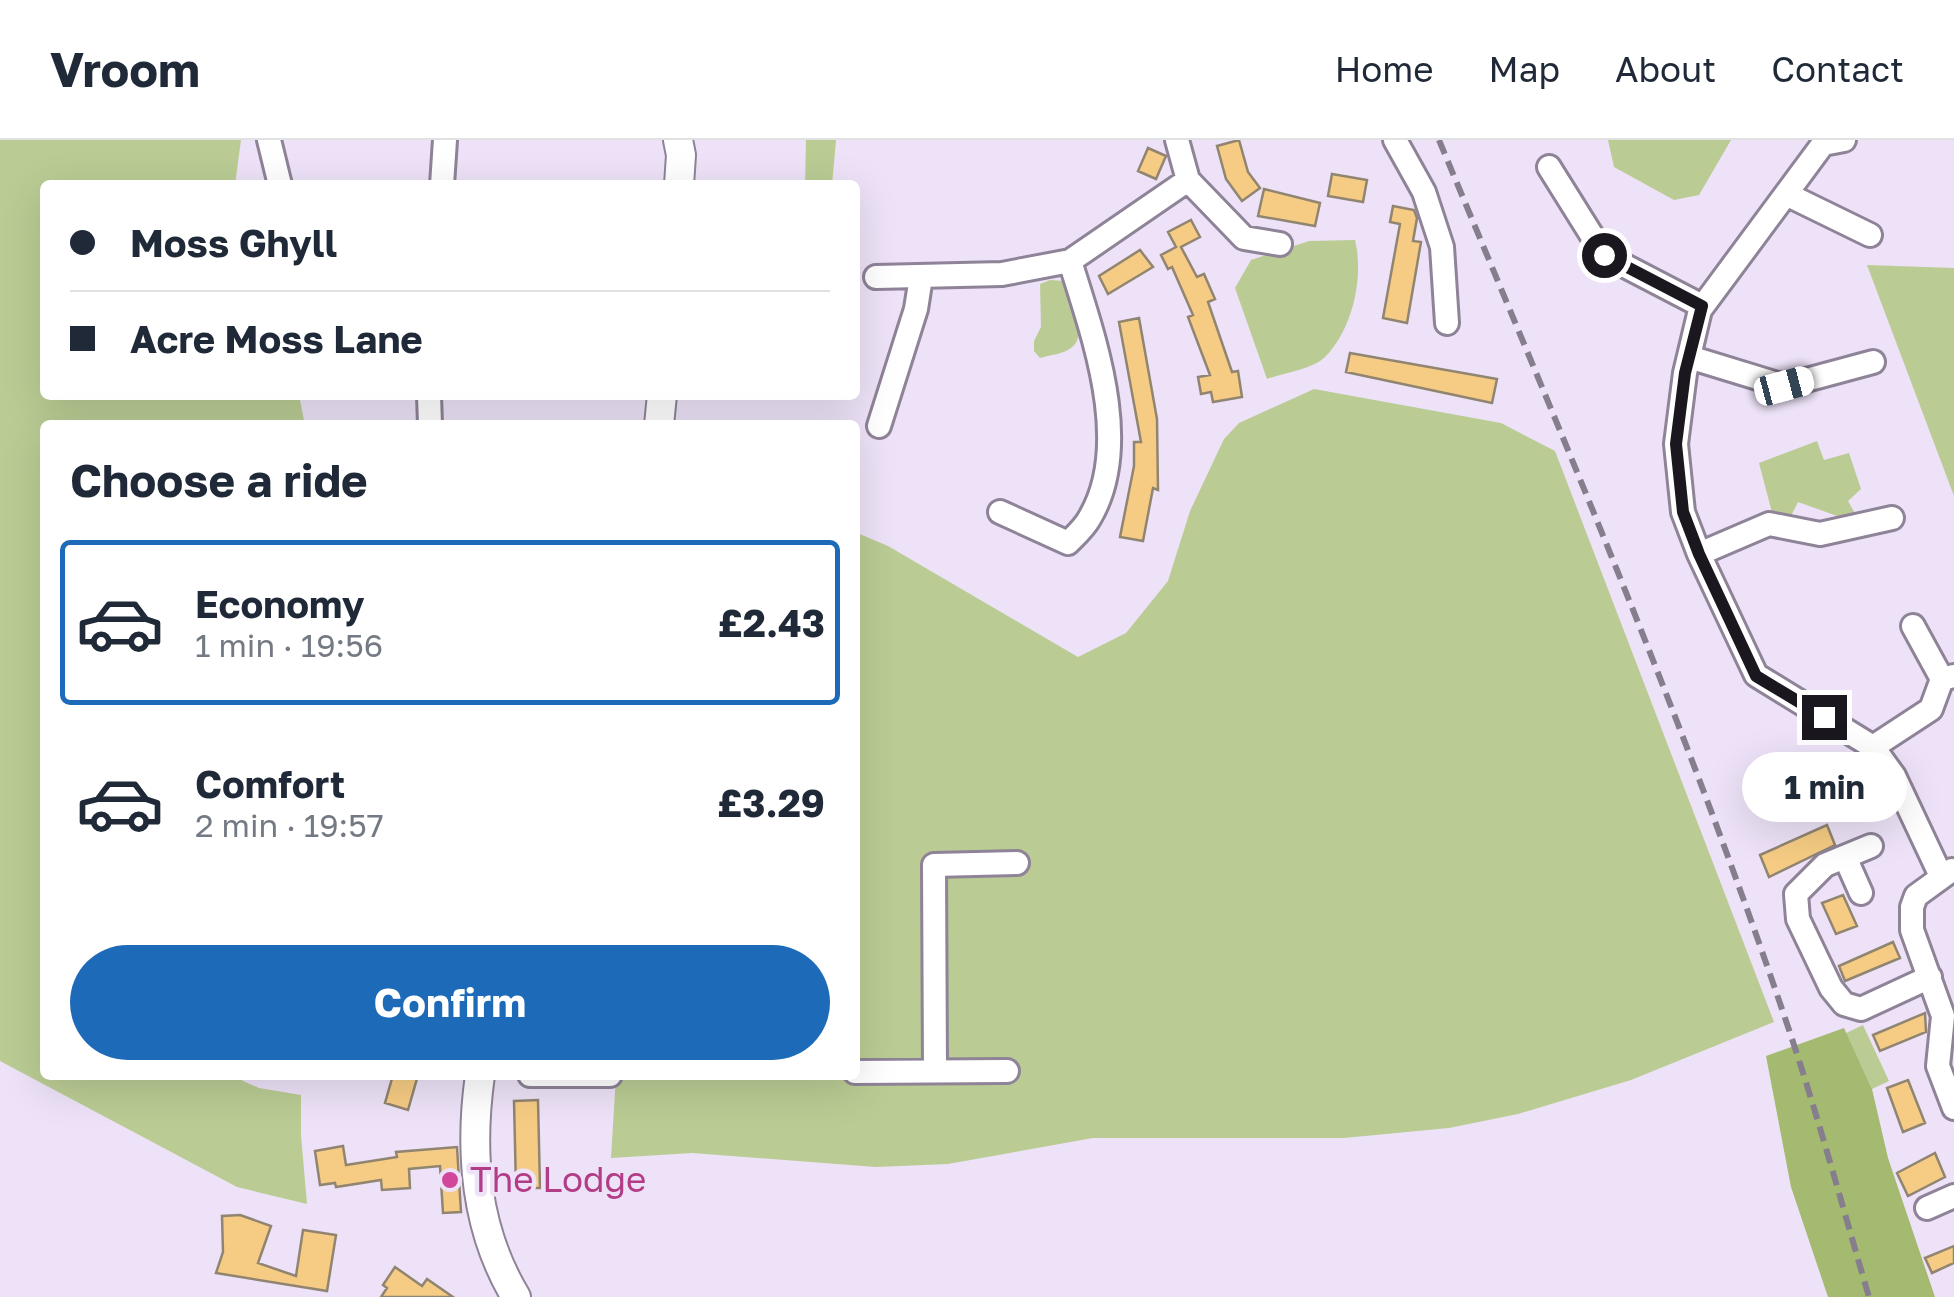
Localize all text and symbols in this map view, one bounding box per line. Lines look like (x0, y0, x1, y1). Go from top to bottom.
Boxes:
text: Vroom (50, 40, 200, 98)
text: Home (1335, 48, 1434, 90)
text: Map (1489, 48, 1560, 90)
text: About (1615, 48, 1716, 90)
text: Contact (1771, 48, 1904, 90)
text: Moss Ghyll (130, 220, 337, 265)
route start (1582, 233, 1627, 278)
text: Acre Moss Lane (130, 316, 423, 361)
car (1751, 364, 1817, 408)
text: Choose a ride (70, 453, 368, 507)
icon: car (75, 578, 165, 668)
text: Economy (195, 581, 364, 626)
text: £2.43 (718, 600, 825, 645)
text: 1 min · 19:56 (195, 626, 383, 664)
route end (1802, 695, 1847, 740)
callout: 1 min (1742, 752, 1906, 822)
icon: car (75, 758, 165, 848)
text: Comfort (195, 761, 345, 806)
text: 1 min (1784, 768, 1865, 806)
text: £3.29 (717, 780, 825, 825)
text: 2 min · 19:57 (195, 806, 384, 844)
button: Confirm (70, 945, 830, 1060)
place label: The Lodge (470, 1158, 646, 1200)
marker: The Lodge (439, 1169, 461, 1191)

